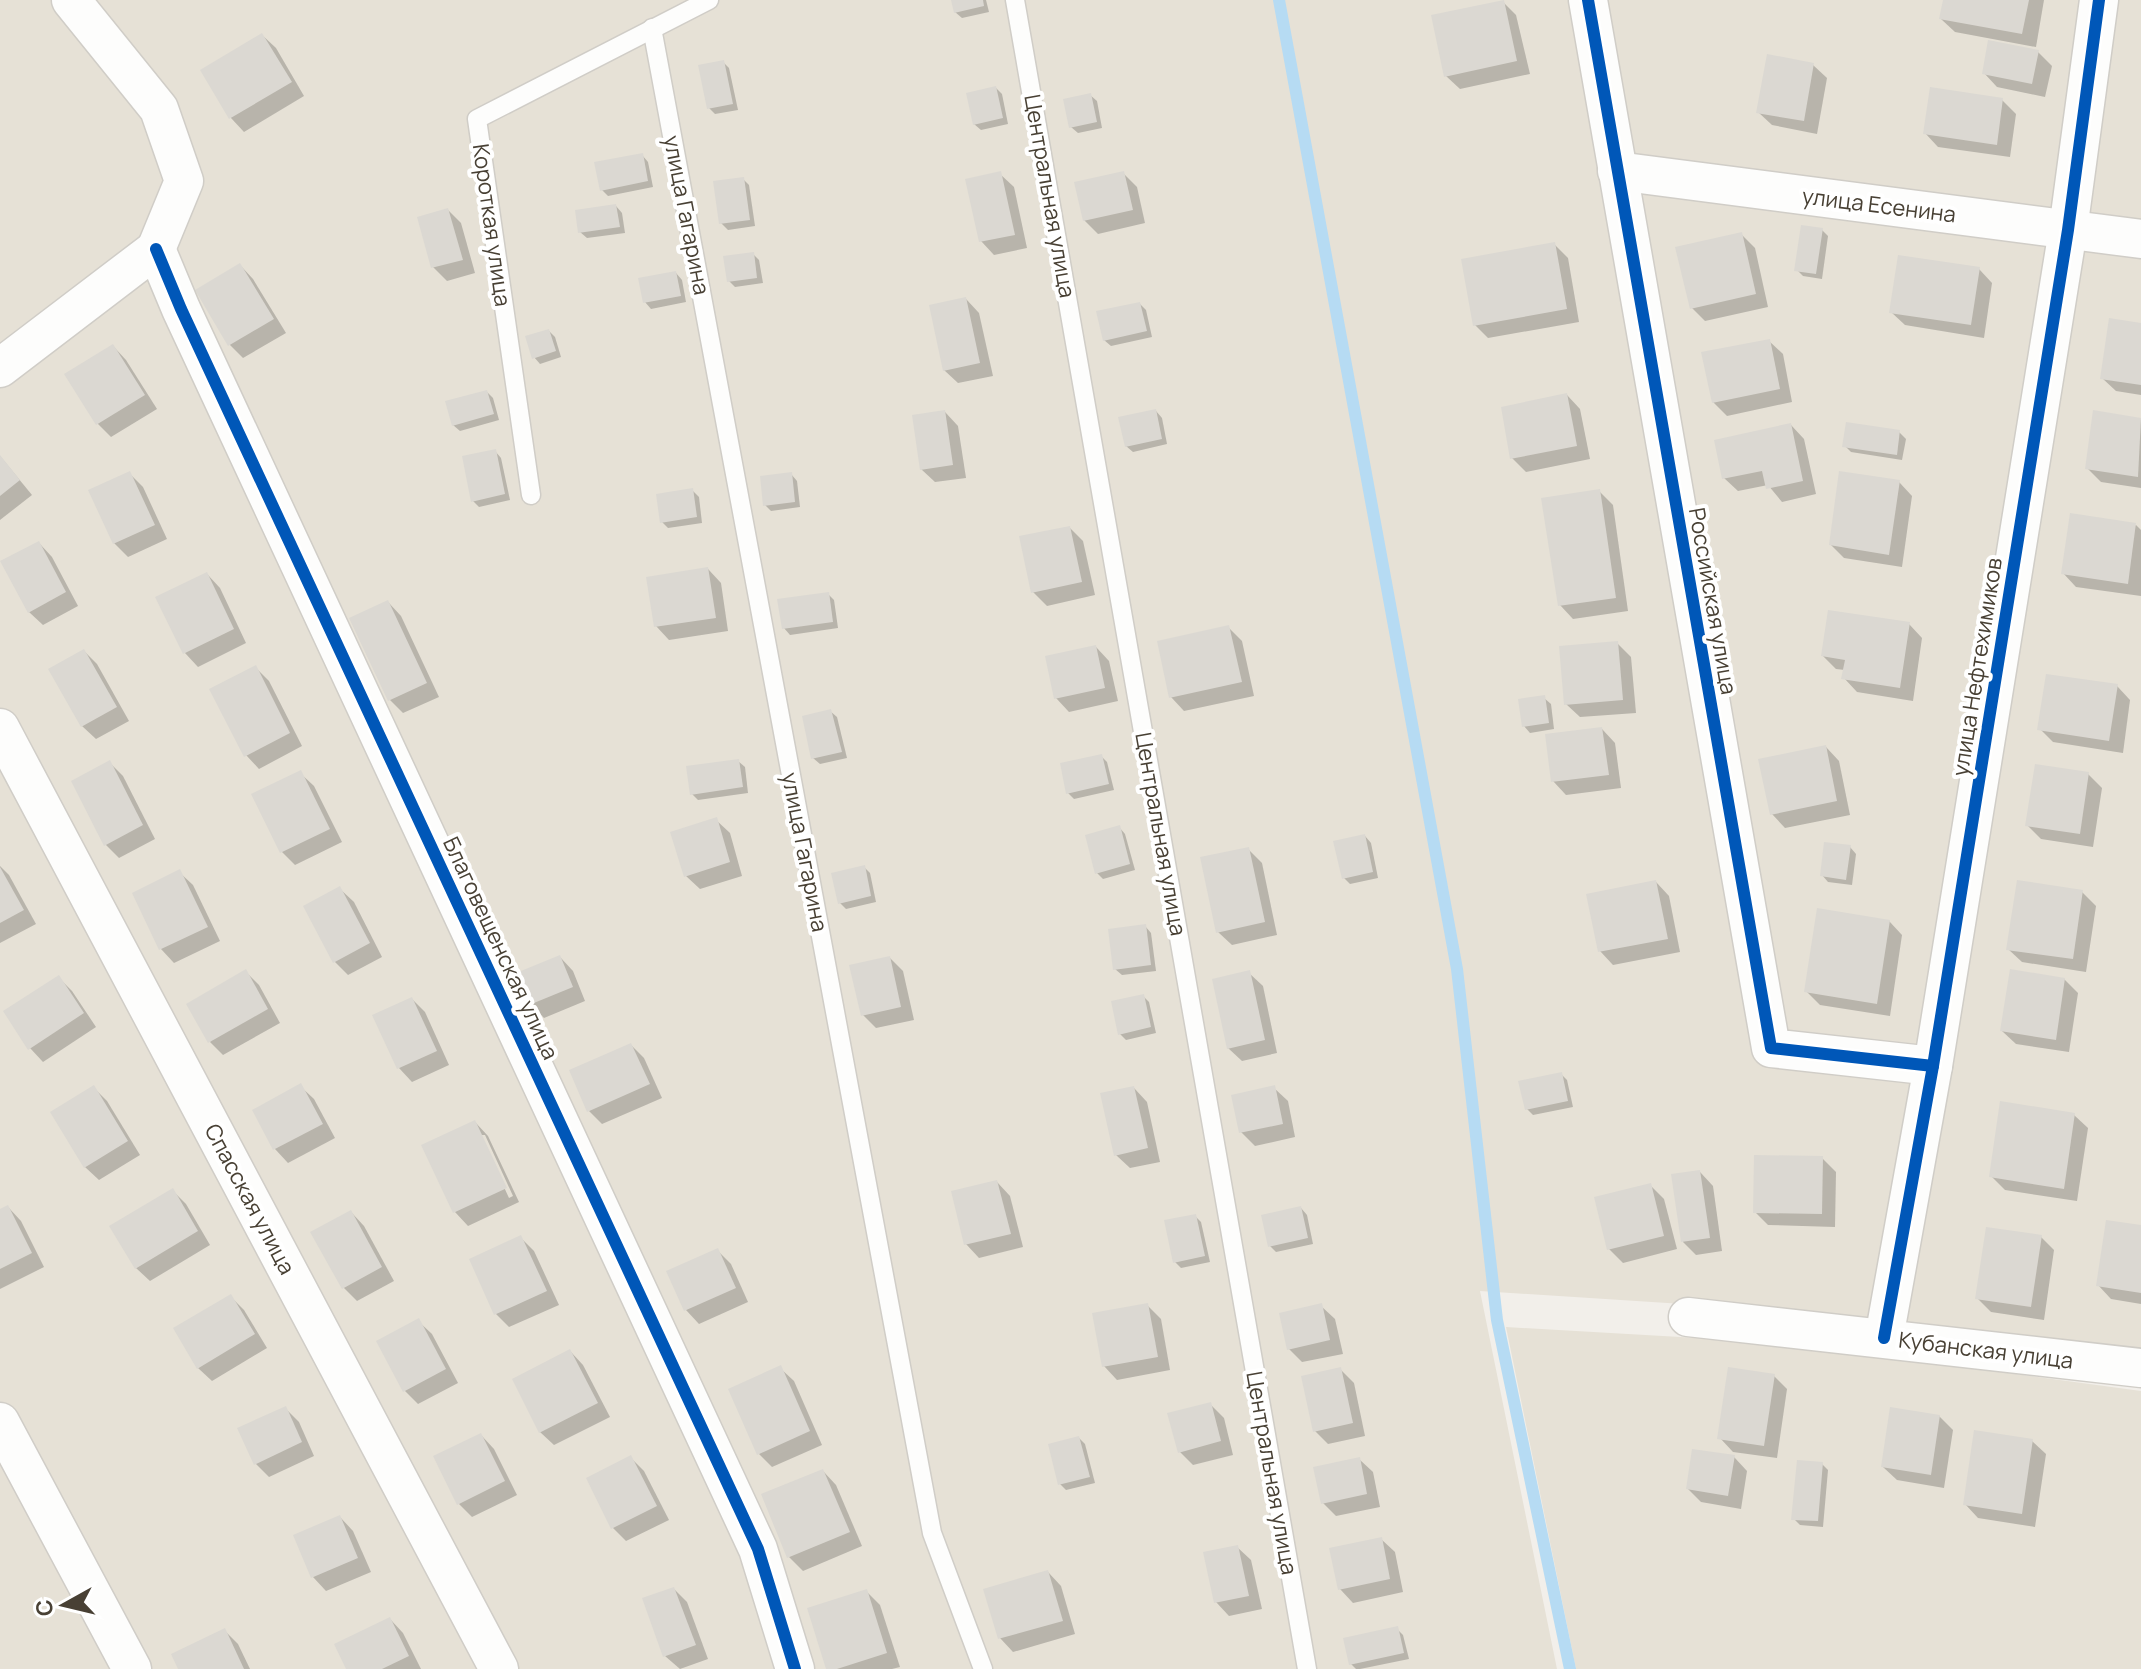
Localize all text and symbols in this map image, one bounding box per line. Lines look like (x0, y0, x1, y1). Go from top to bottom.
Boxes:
street label: Центральная улица (1017, 92, 1083, 300)
street label: улица Гагарина (657, 133, 717, 297)
street label: Короткая улица (466, 142, 518, 308)
street label: улица Есенина (1800, 181, 1958, 229)
street label: Российская улица (1682, 505, 1744, 697)
street label: улица Нефтехимиков (1945, 555, 2009, 778)
street label: Центральная улица (1128, 730, 1194, 938)
street label: улица Гагарина (775, 770, 835, 934)
street label: Благовещенская улица (436, 832, 566, 1064)
street label: Спасская улица (198, 1119, 302, 1279)
street label: Кубанская улица (1897, 1324, 2075, 1376)
street label: Центральная улица (1239, 1369, 1305, 1577)
north arrow (24, 1565, 104, 1645)
text: С (28, 1598, 60, 1618)

